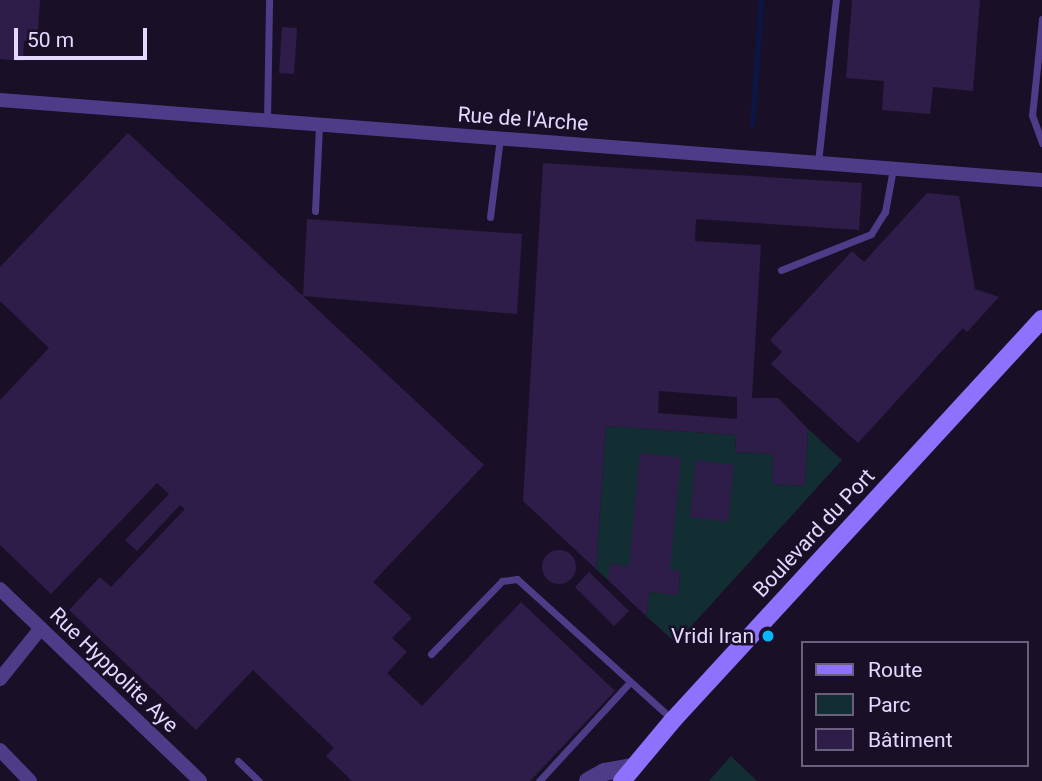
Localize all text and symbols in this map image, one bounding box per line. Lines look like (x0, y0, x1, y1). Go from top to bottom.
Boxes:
scale bar (18, 14, 150, 58)
text: 50 m (27, 28, 74, 52)
street label: Rue de l'Arche (457, 102, 589, 136)
street label: Boulevard du Port (748, 464, 880, 602)
street label: Rue Hyppolite Aye (45, 602, 183, 738)
place label: Vridi Iran (671, 623, 754, 649)
marker: Vridi Iran (760, 628, 776, 644)
legend (800, 641, 1028, 767)
text: Route (868, 658, 923, 682)
text: Parc (868, 693, 910, 717)
text: Bâtiment (868, 728, 953, 752)

